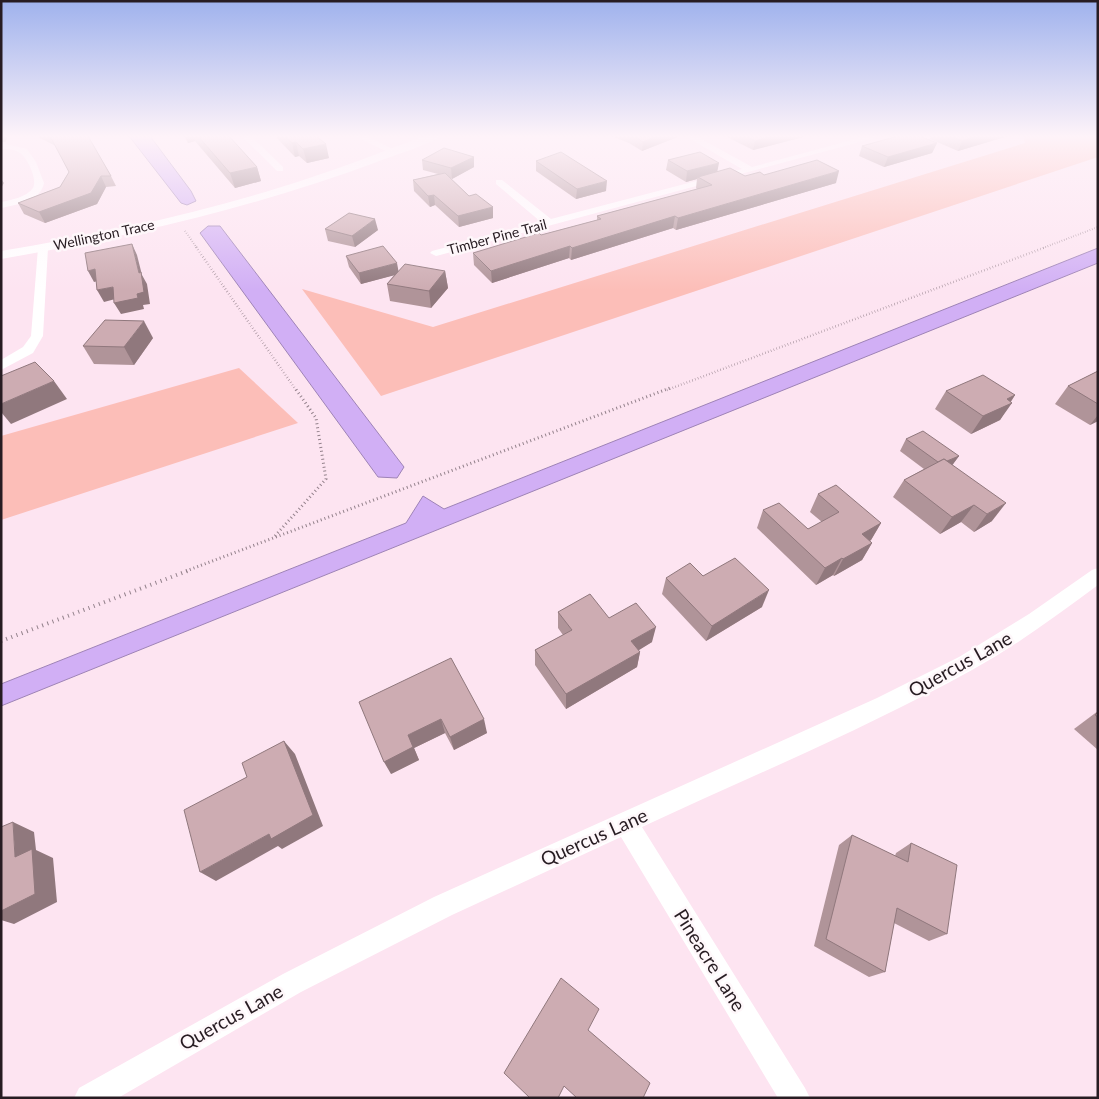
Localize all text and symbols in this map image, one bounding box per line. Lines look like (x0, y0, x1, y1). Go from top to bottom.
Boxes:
street label: Timber Pine Trail (445, 215, 548, 258)
street label: Wellington Trace (52, 216, 156, 254)
street label: Quercus Lane (904, 626, 1016, 701)
street label: Quercus Lane (537, 803, 651, 870)
street label: Pineacre Lane (670, 904, 751, 1015)
street label: Quercus Lane (175, 979, 287, 1054)

